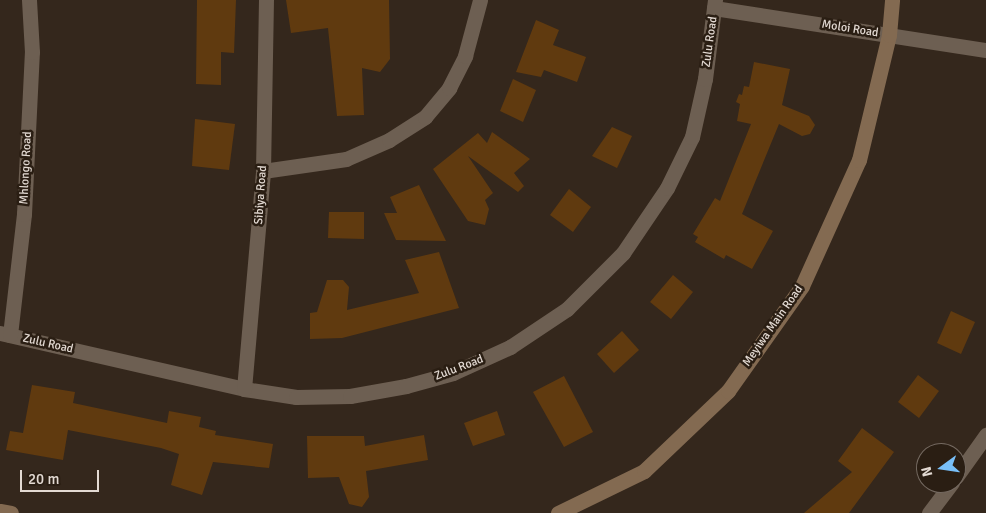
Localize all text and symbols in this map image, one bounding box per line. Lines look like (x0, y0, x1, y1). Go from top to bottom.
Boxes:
street label: Zulu Road (699, 16, 721, 68)
street label: Moloi Road (821, 17, 879, 41)
street label: Mhlongo Road (17, 131, 35, 205)
street label: Sibiya Road (252, 165, 270, 225)
street label: Meyiwa Main Road (740, 283, 806, 369)
street label: Zulu Road (21, 331, 75, 357)
street label: Zulu Road (432, 352, 486, 384)
north arrow (916, 443, 966, 493)
scale bar (22, 460, 101, 492)
text: N (918, 465, 936, 478)
text: 20 m (28, 470, 59, 488)

